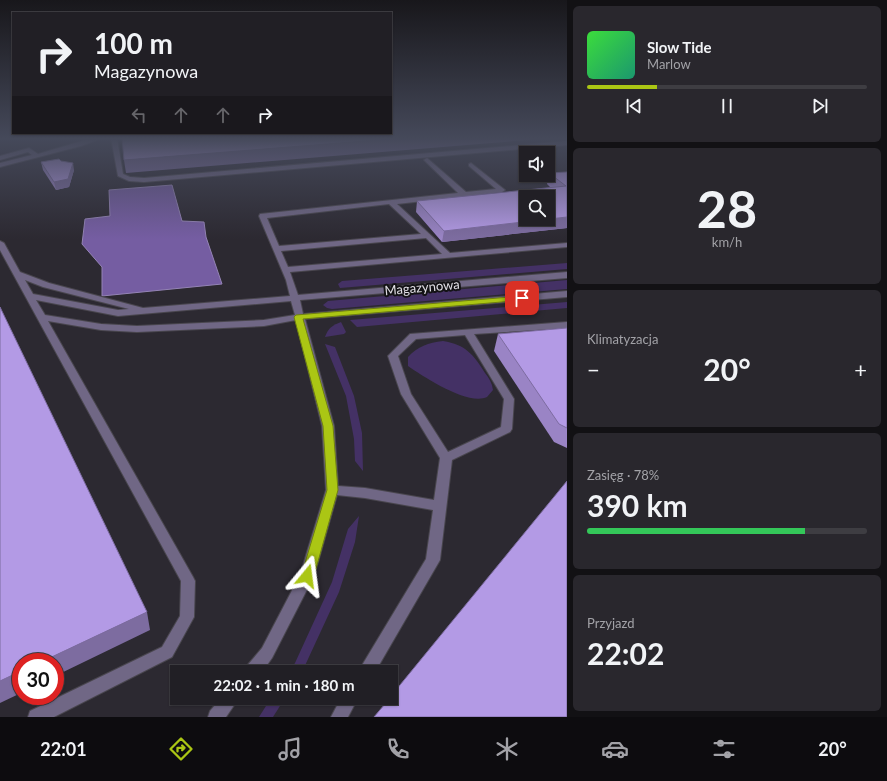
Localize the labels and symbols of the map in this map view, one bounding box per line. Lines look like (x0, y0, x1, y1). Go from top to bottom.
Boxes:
street label: Magazynowa (384, 276, 460, 298)
pin (505, 281, 539, 315)
position arrow (286, 555, 328, 597)
speed limit sign: 30 (12, 653, 64, 705)

